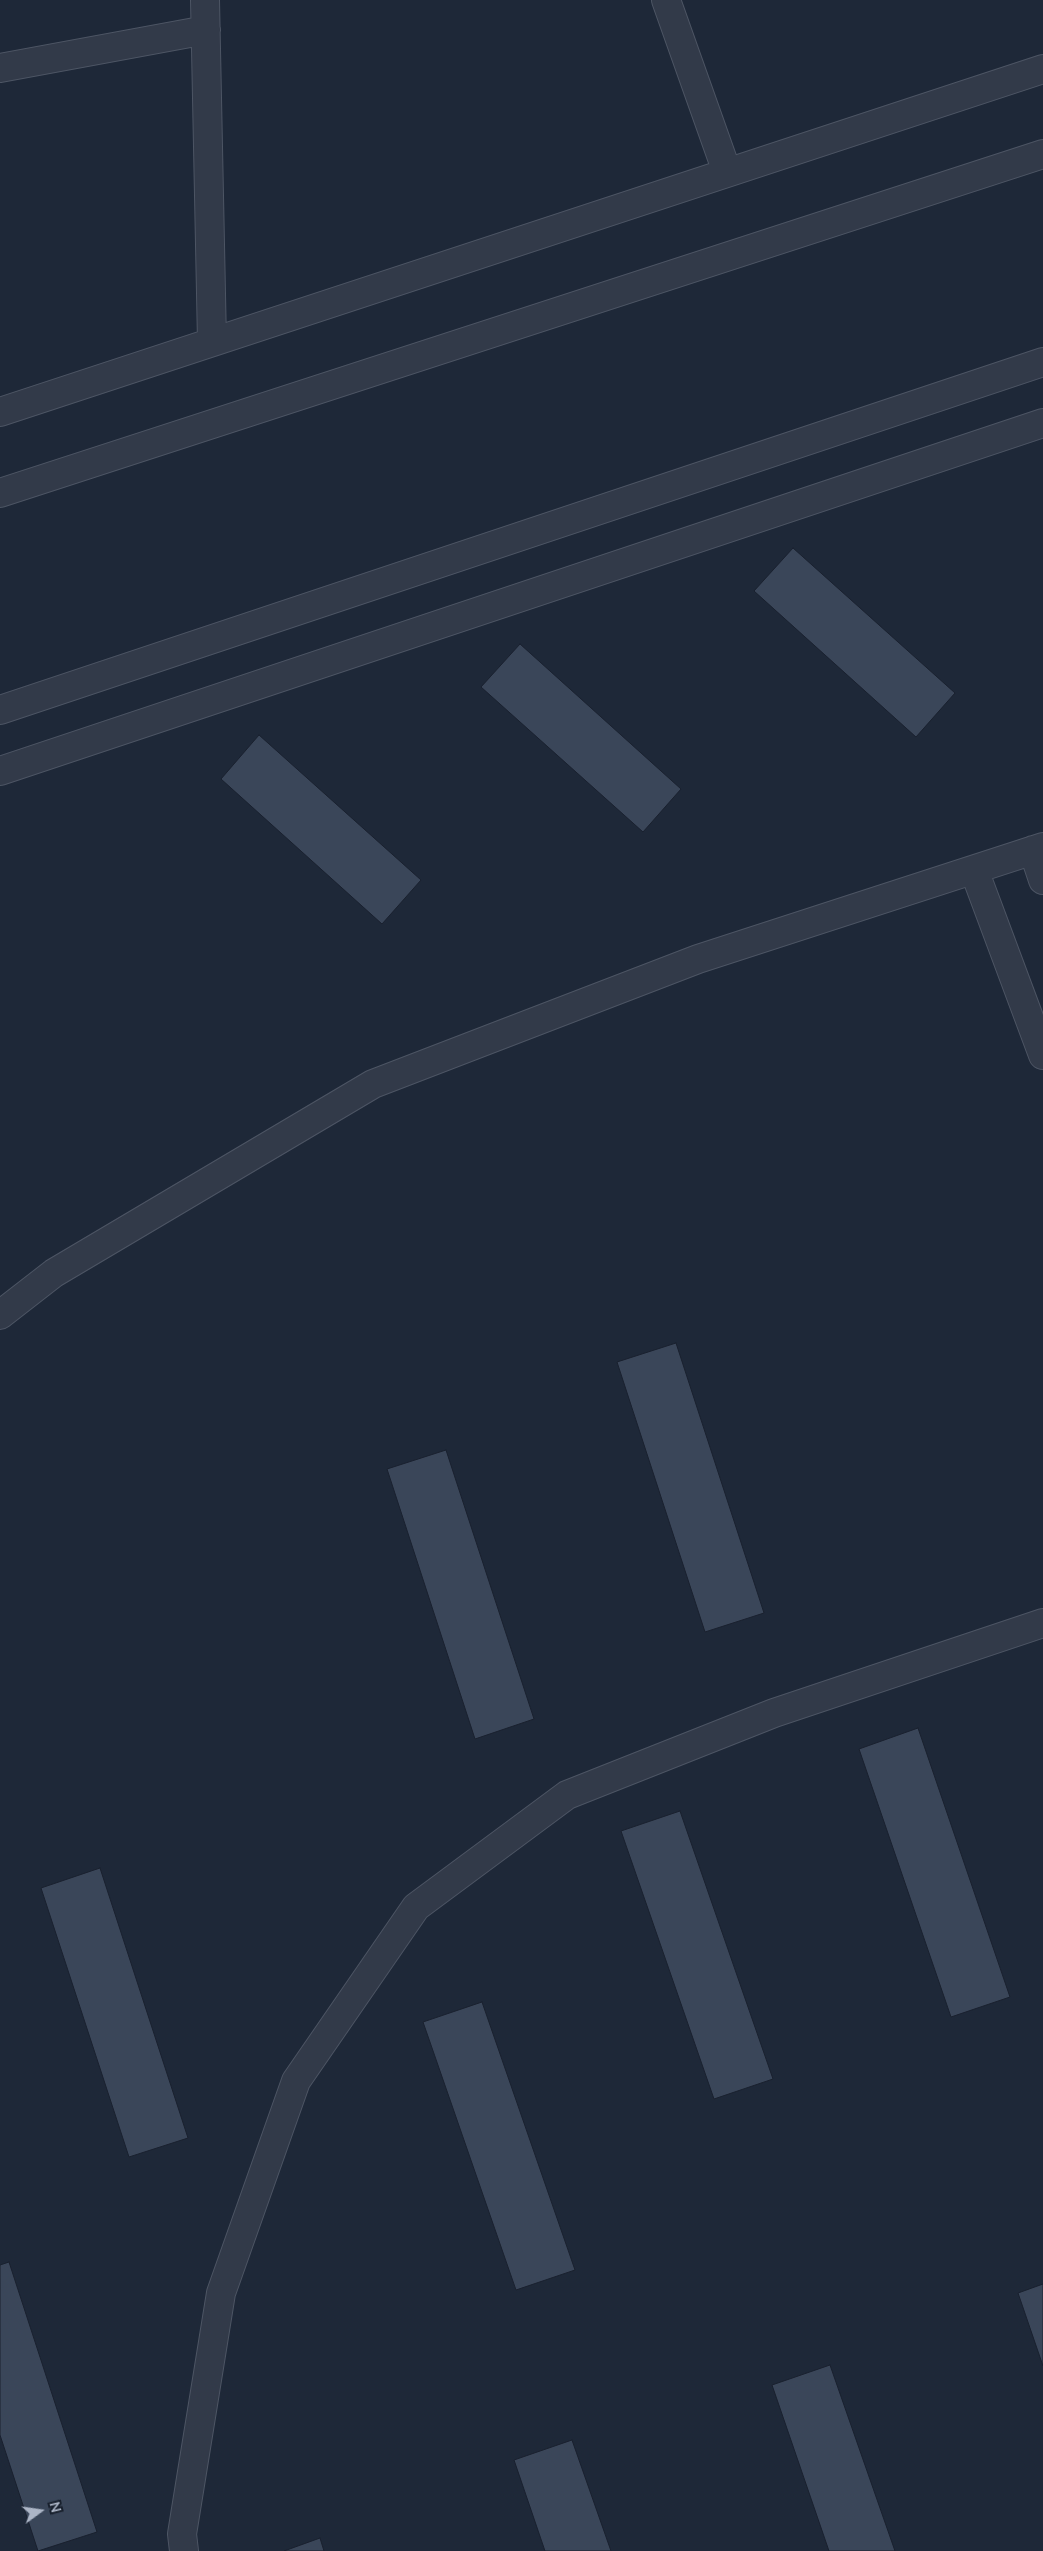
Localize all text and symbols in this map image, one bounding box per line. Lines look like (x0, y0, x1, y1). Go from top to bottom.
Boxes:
north arrow (15, 2486, 65, 2536)
text: N (45, 2500, 66, 2515)

